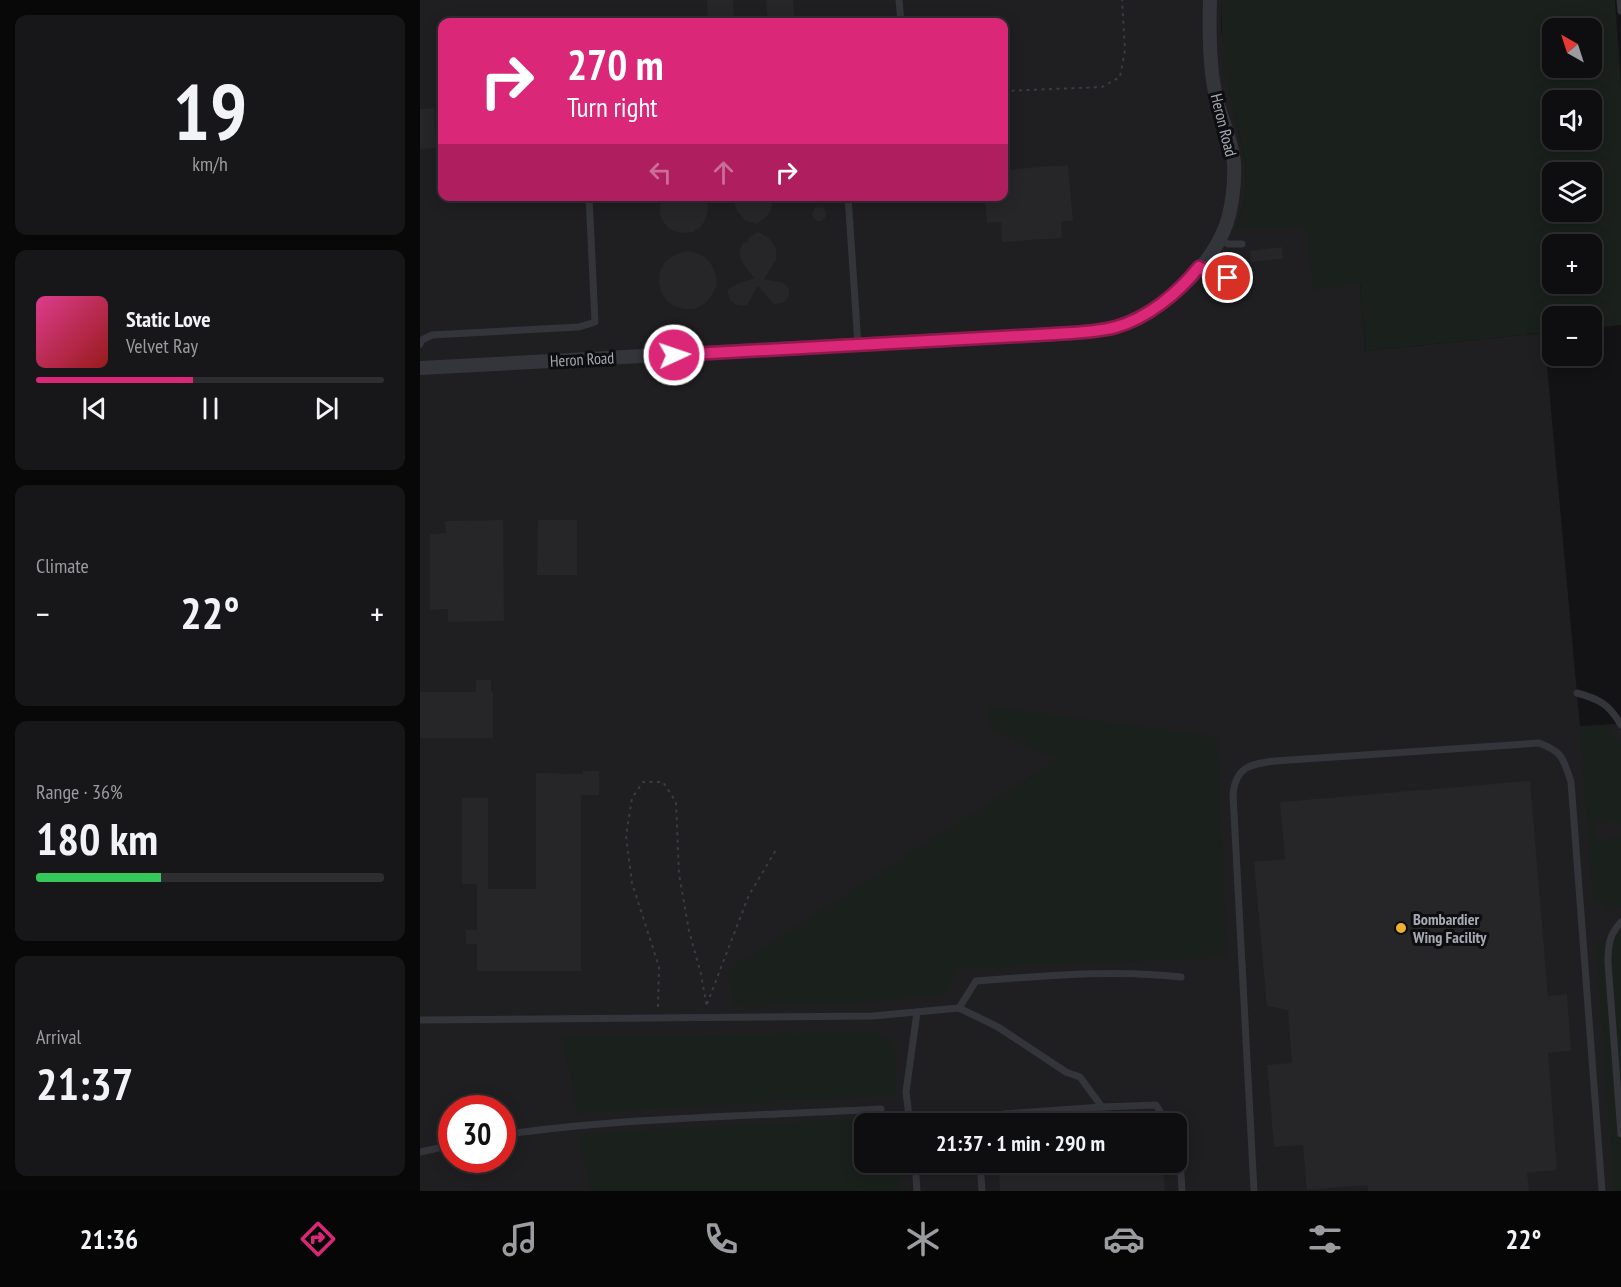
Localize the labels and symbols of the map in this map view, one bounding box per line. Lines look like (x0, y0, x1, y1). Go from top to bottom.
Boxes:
north arrow (1542, 18, 1602, 78)
street label: Heron Road (1207, 91, 1241, 159)
pin (1202, 252, 1253, 303)
position arrow (642, 323, 706, 387)
street label: Heron Road (549, 347, 615, 371)
place label: Bombardier Wing Facility (1412, 909, 1487, 947)
marker: Bombardier Wing Facility (1394, 921, 1408, 935)
speed limit sign: 30 (438, 1095, 516, 1173)

